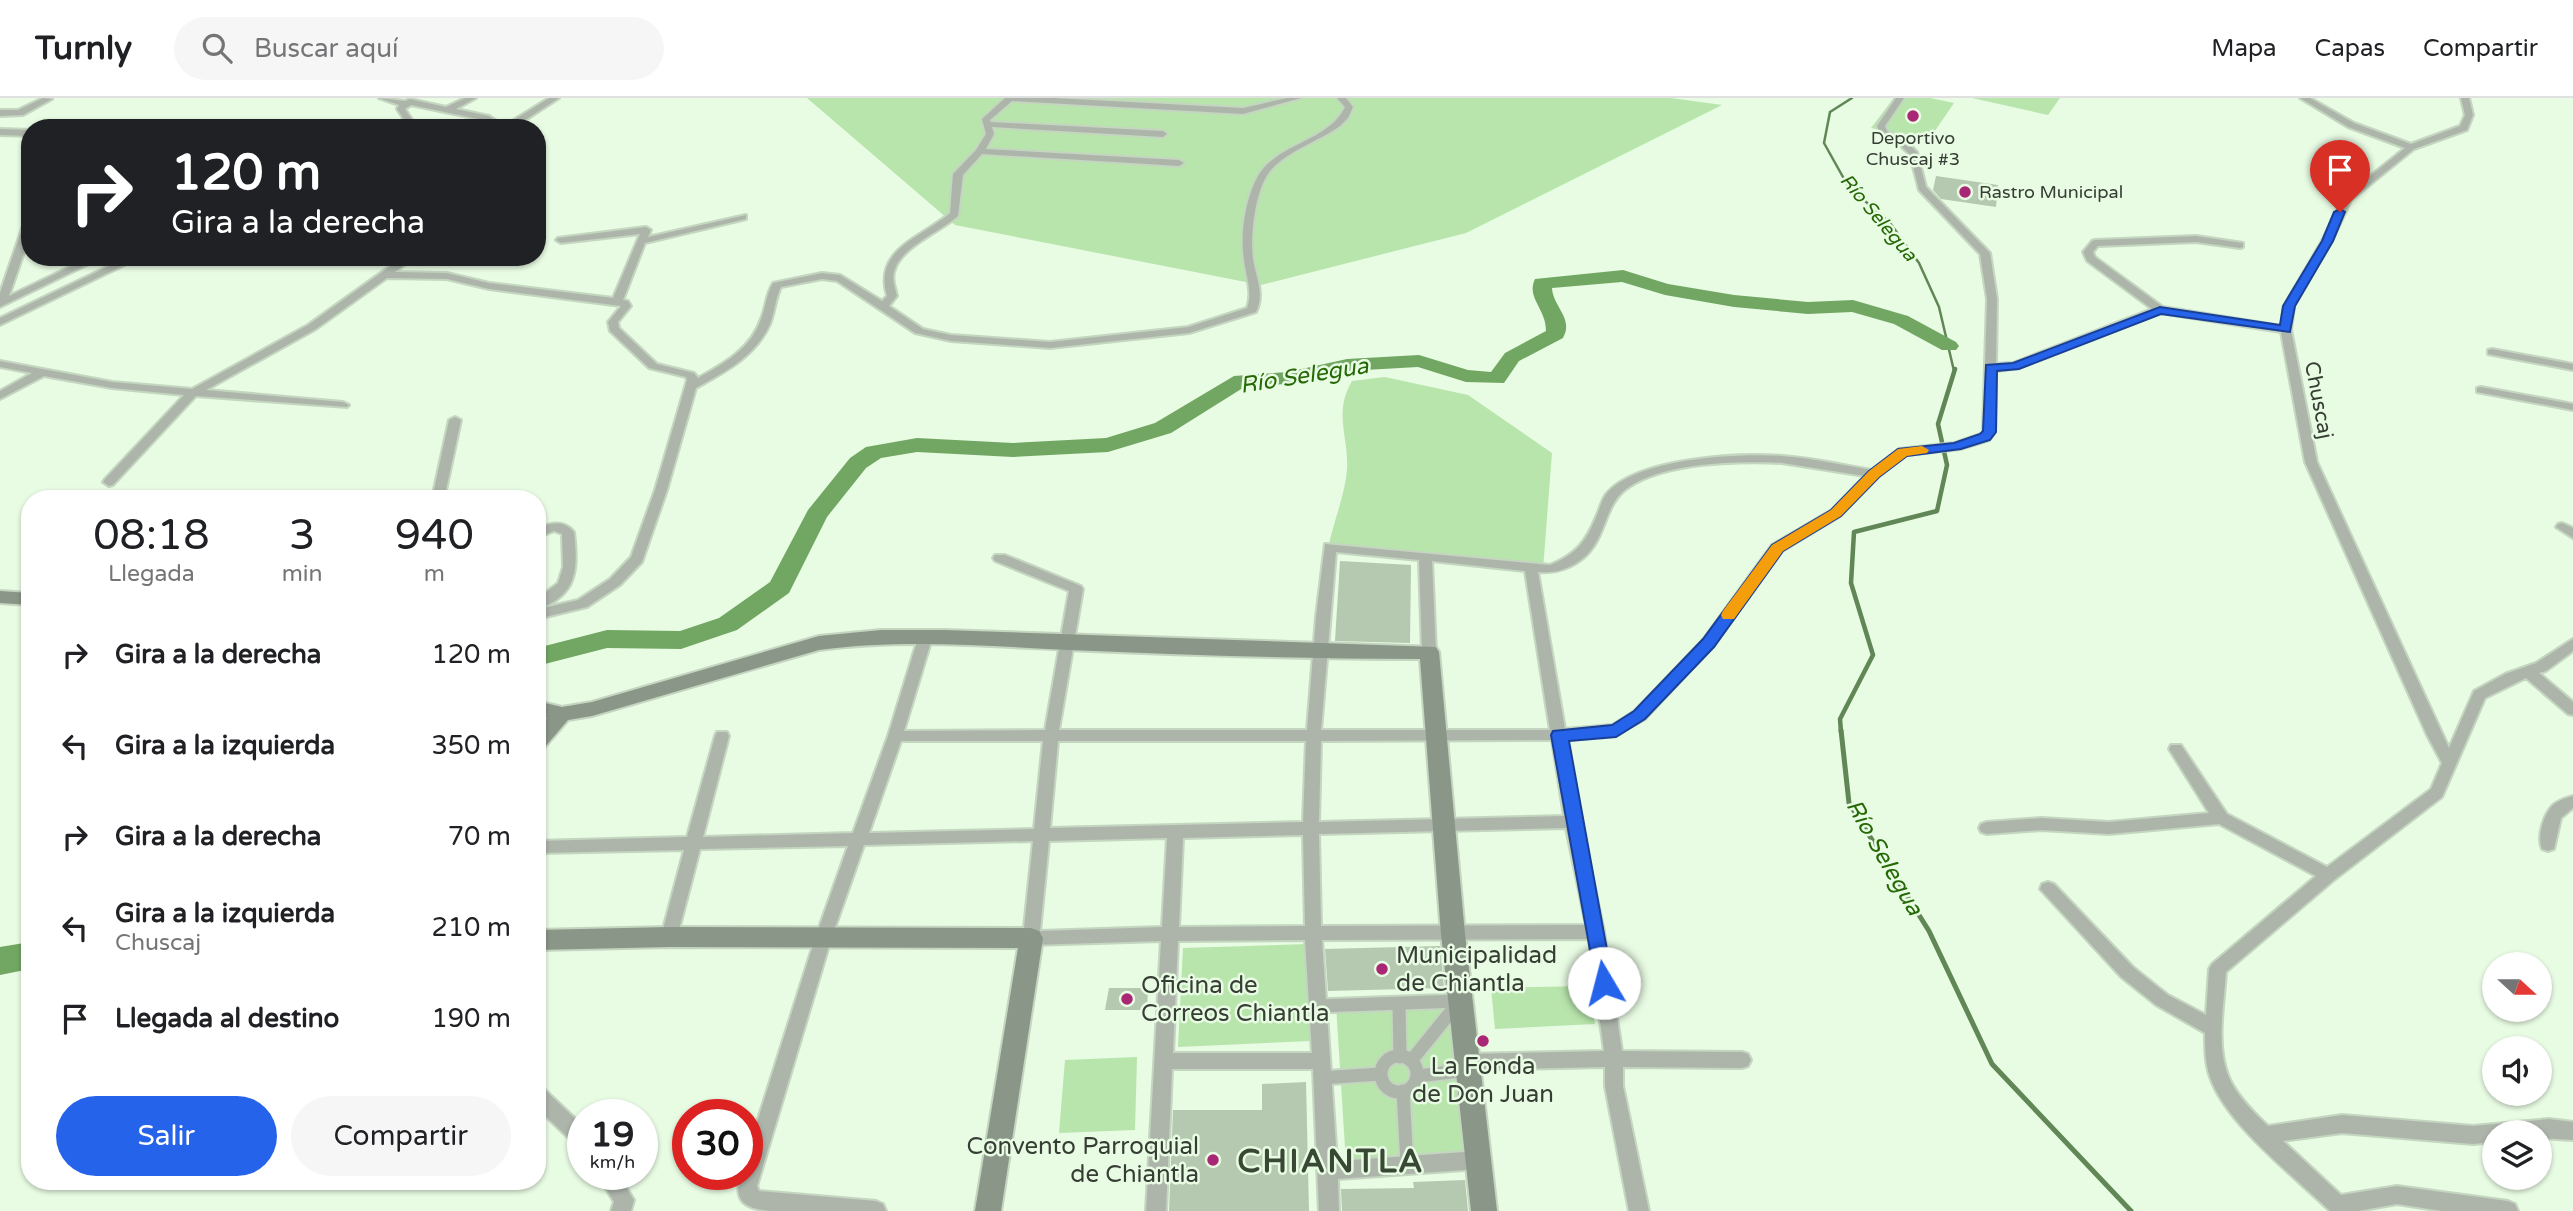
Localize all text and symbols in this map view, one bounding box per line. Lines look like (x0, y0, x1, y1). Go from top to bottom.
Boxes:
search box (174, 17, 664, 80)
text: Turnly (35, 29, 132, 68)
icon: search (198, 29, 236, 67)
text: Buscar aquí (254, 33, 399, 64)
text: Mapa (2211, 34, 2277, 63)
text: Capas (2315, 34, 2385, 63)
text: Compartir (2423, 34, 2538, 63)
marker: Deportivo Chuscaj #3 (1905, 108, 1921, 124)
place label: Deportivo Chuscaj #3 (1866, 127, 1960, 170)
pin (2310, 140, 2370, 212)
text: 120 m (171, 144, 321, 203)
icon: right (56, 147, 147, 238)
icon: arrive (2321, 151, 2359, 189)
water label: Río Selegua (1835, 170, 1922, 267)
place label: Rastro Municipal (1979, 181, 2123, 203)
marker: Rastro Municipal (1957, 184, 1973, 200)
text: Gira a la derecha (171, 204, 425, 242)
water label: Río Selegua (1238, 352, 1371, 400)
street label: Chuscaj (2299, 359, 2338, 441)
text: 08:18 (93, 510, 210, 561)
text: 3 (289, 510, 315, 561)
text: 940 (395, 510, 474, 561)
text: Llegada (108, 560, 195, 588)
text: min (282, 560, 323, 588)
text: m (424, 560, 445, 588)
icon: right (56, 636, 94, 674)
text: Gira a la derecha (115, 639, 321, 670)
text: 120 m (431, 639, 511, 670)
icon: left (56, 727, 94, 765)
text: Gira a la izquierda (115, 730, 335, 761)
text: 350 m (431, 730, 511, 761)
water label: Río Selegua (1840, 794, 1929, 921)
icon: right (56, 818, 94, 856)
text: Gira a la derecha (115, 821, 321, 852)
text: 70 m (448, 821, 511, 852)
text: Gira a la izquierda (115, 898, 335, 929)
icon: left (56, 909, 94, 947)
text: 210 m (431, 912, 511, 943)
text: Chuscaj (115, 929, 201, 957)
place label: Municipalidad de Chiantla (1396, 941, 1557, 998)
position arrow (1567, 946, 1641, 1020)
north arrow (2482, 952, 2552, 1022)
map controls (2482, 952, 2552, 1190)
marker: Municipalidad de Chiantla (1374, 961, 1390, 977)
place label: Oficina de Correos Chiantla (1141, 971, 1330, 1028)
marker: Oficina de Correos Chiantla (1119, 991, 1135, 1007)
icon: arrive (56, 1000, 94, 1038)
text: Llegada al destino (115, 1003, 339, 1034)
text: 190 m (431, 1003, 511, 1034)
marker: La Fonda de Don Juan (1475, 1033, 1491, 1049)
button: sound (2482, 1036, 2552, 1106)
place label: La Fonda de Don Juan (1412, 1052, 1554, 1109)
button: Salir (56, 1096, 277, 1176)
button: Compartir (291, 1096, 511, 1176)
speed limit sign: 30 (672, 1099, 763, 1190)
text: 19 (591, 1114, 634, 1156)
button: layers (2482, 1120, 2552, 1190)
place label: Convento Parroquial de Chiantla (967, 1132, 1199, 1189)
district label: CHIANTLA (1237, 1142, 1425, 1181)
text: km/h (590, 1151, 635, 1173)
marker: Convento Parroquial de Chiantla (1205, 1152, 1221, 1168)

